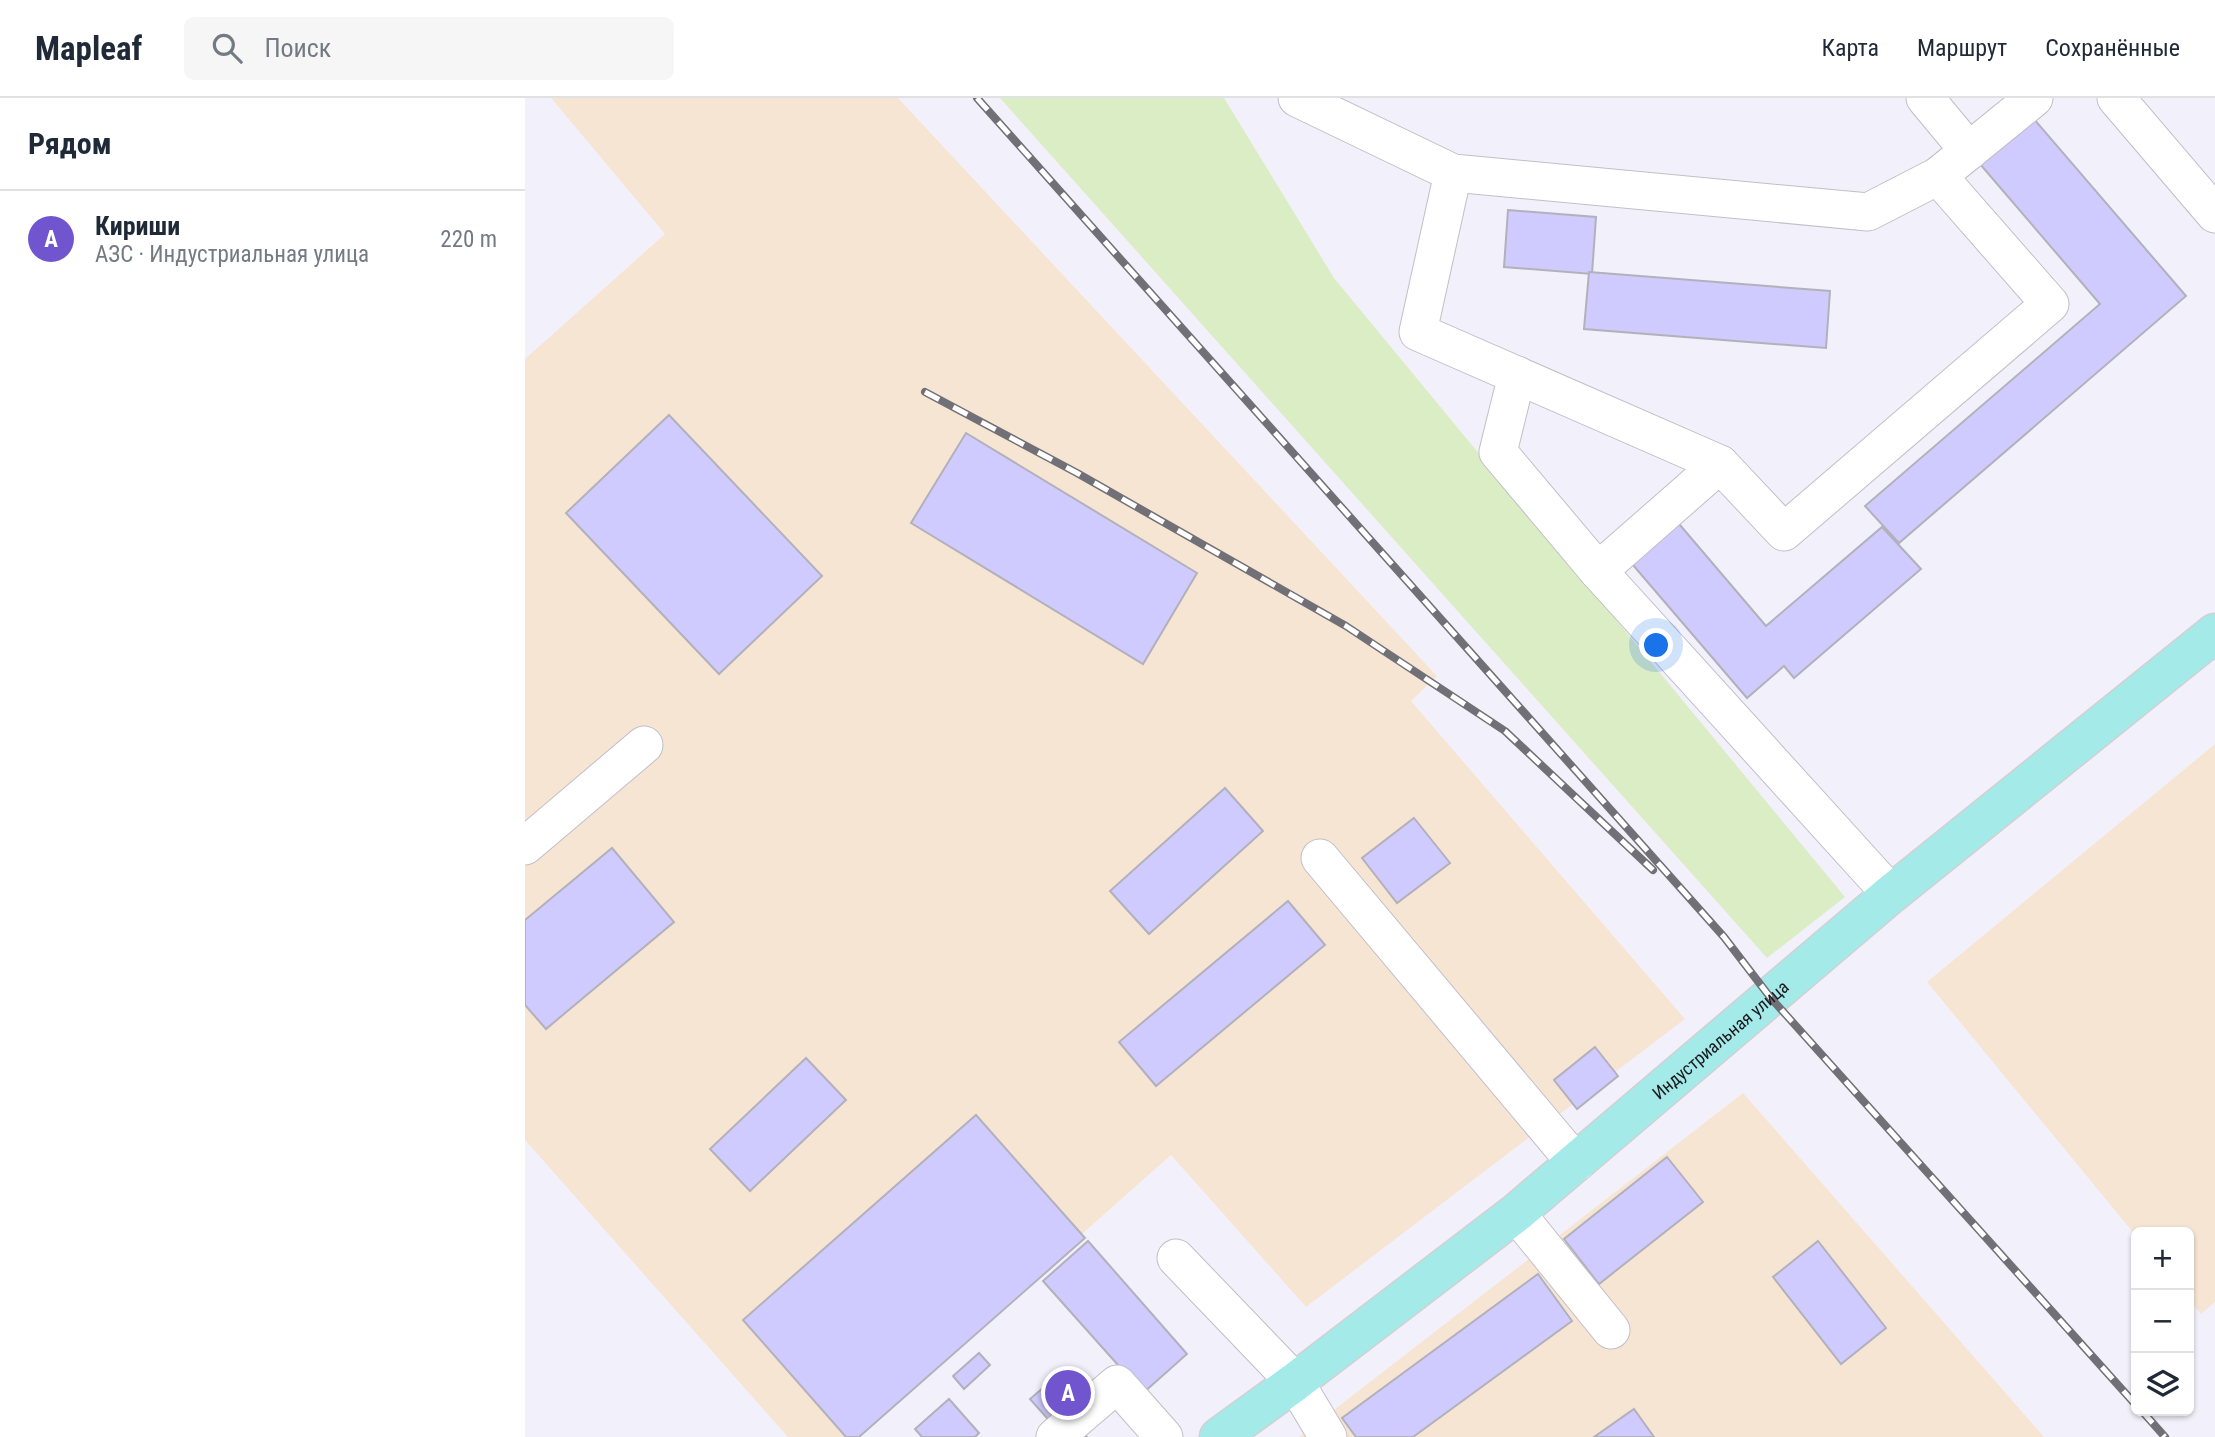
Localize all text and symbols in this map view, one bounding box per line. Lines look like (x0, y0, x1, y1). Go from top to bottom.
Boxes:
search box (184, 17, 674, 80)
text: Mapleaf (35, 29, 142, 68)
icon: search (208, 29, 246, 67)
text: Поиск (264, 33, 331, 63)
text: Карта (1822, 34, 1879, 62)
text: Маршрут (1917, 34, 2007, 62)
text: Сохранённые (2045, 34, 2180, 62)
text: Рядом (28, 126, 112, 161)
text: Кириши (95, 211, 180, 241)
text: A (44, 226, 58, 253)
text: 220 m (440, 226, 497, 253)
text: АЗС · Индустриальная улица (95, 241, 369, 268)
your location (1639, 628, 1673, 662)
street label: Индустриальная улица (1648, 976, 1792, 1103)
map controls (2131, 1227, 2194, 1416)
button: + (2131, 1227, 2194, 1290)
button: − (2131, 1290, 2194, 1353)
button: layers (2131, 1353, 2194, 1416)
pin: A (1045, 1367, 1091, 1419)

